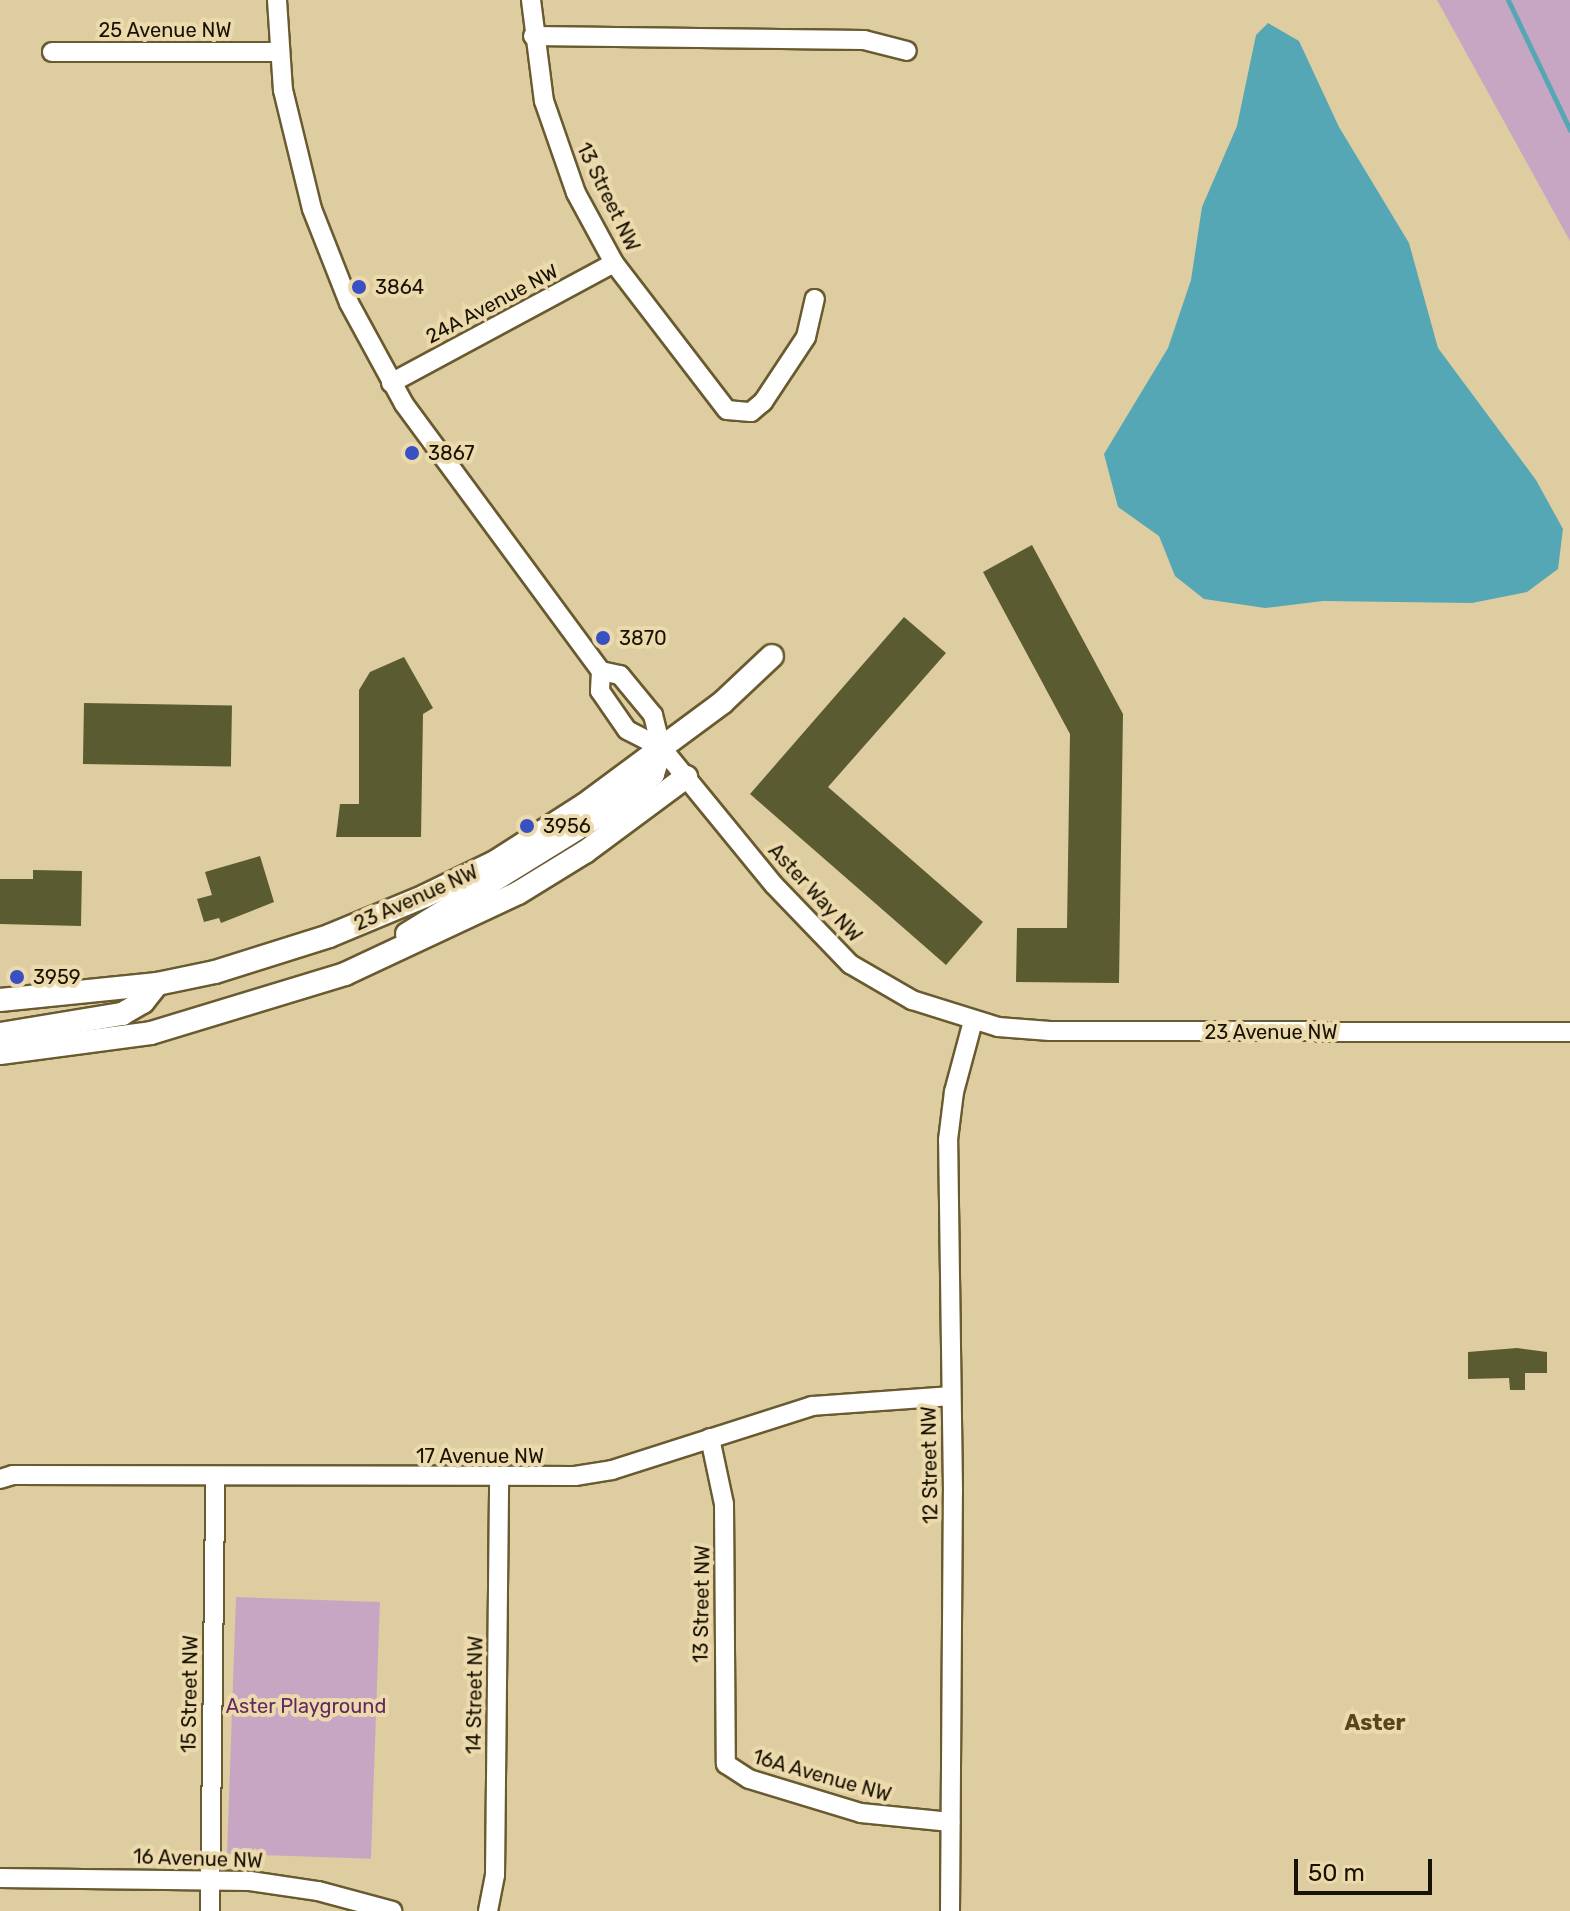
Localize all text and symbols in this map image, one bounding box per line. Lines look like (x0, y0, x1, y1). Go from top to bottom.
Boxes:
street label: 25 Avenue NW (98, 18, 232, 42)
street label: 13 Street NW (571, 139, 645, 255)
street label: 24A Avenue NW (421, 259, 563, 349)
place label: 3864 (375, 275, 424, 299)
marker: 3864 (350, 278, 368, 296)
place label: 3867 (428, 441, 474, 465)
marker: 3867 (403, 444, 421, 462)
place label: 3870 (619, 626, 667, 650)
marker: 3870 (594, 629, 612, 647)
place label: 3956 (543, 814, 591, 838)
marker: 3956 (518, 817, 536, 835)
street label: Aster Way NW (763, 838, 867, 948)
street label: 23 Avenue NW (350, 860, 482, 936)
place label: 3959 (33, 965, 81, 989)
marker: 3959 (8, 968, 26, 986)
street label: 23 Avenue NW (1204, 1020, 1338, 1044)
street label: 12 Street NW (917, 1406, 943, 1524)
street label: 17 Avenue NW (416, 1444, 544, 1468)
street label: 13 Street NW (689, 1545, 715, 1663)
street label: 15 Street NW (177, 1635, 203, 1753)
street label: 14 Street NW (462, 1636, 488, 1754)
park label: Aster Playground (225, 1694, 387, 1718)
district label: Aster (1344, 1710, 1406, 1736)
street label: 16A Avenue NW (750, 1745, 894, 1807)
scale bar (1298, 1843, 1436, 1893)
street label: 16 Avenue NW (132, 1845, 264, 1873)
text: 50 m (1308, 1859, 1365, 1887)

